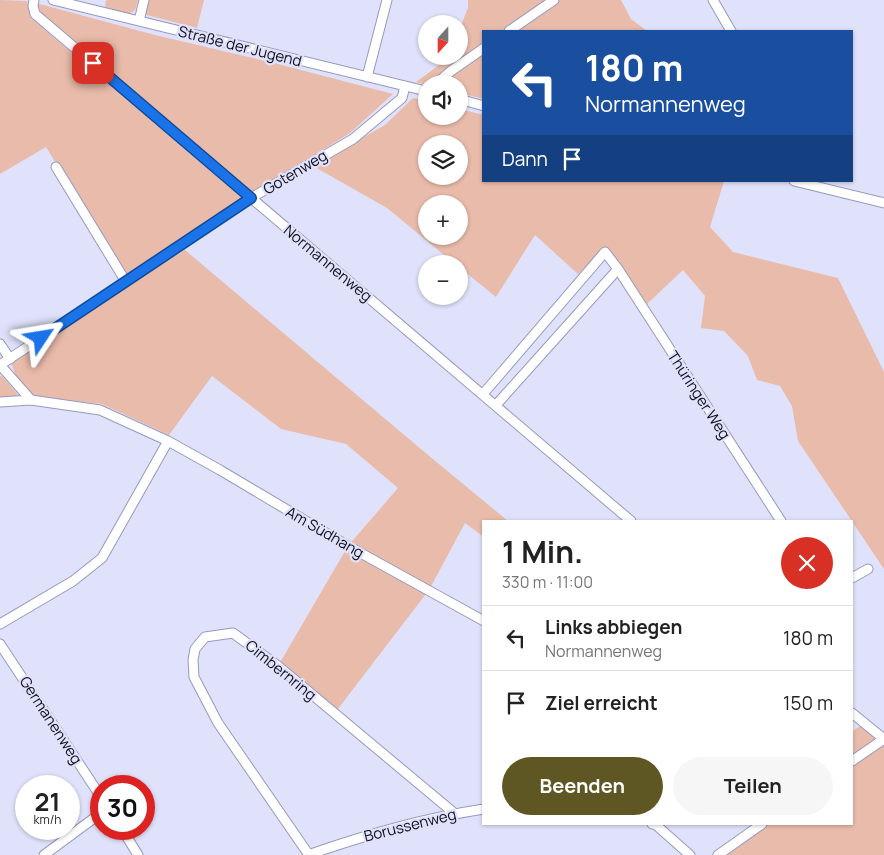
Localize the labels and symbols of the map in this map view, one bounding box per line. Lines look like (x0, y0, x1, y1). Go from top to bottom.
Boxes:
north arrow (418, 15, 468, 65)
street label: Straße der Jugend (176, 21, 304, 71)
pin (72, 42, 114, 84)
street label: Gotenweg (259, 145, 331, 199)
street label: Normannenweg (279, 220, 377, 306)
position arrow (14, 311, 66, 363)
street label: Thüringer Weg (663, 347, 735, 443)
street label: Am Südhang (282, 501, 368, 563)
street label: Cimbernring (241, 635, 321, 705)
street label: Germanenweg (15, 672, 87, 768)
speed limit sign: 30 (90, 775, 155, 840)
street label: Borussenweg (362, 803, 458, 847)

